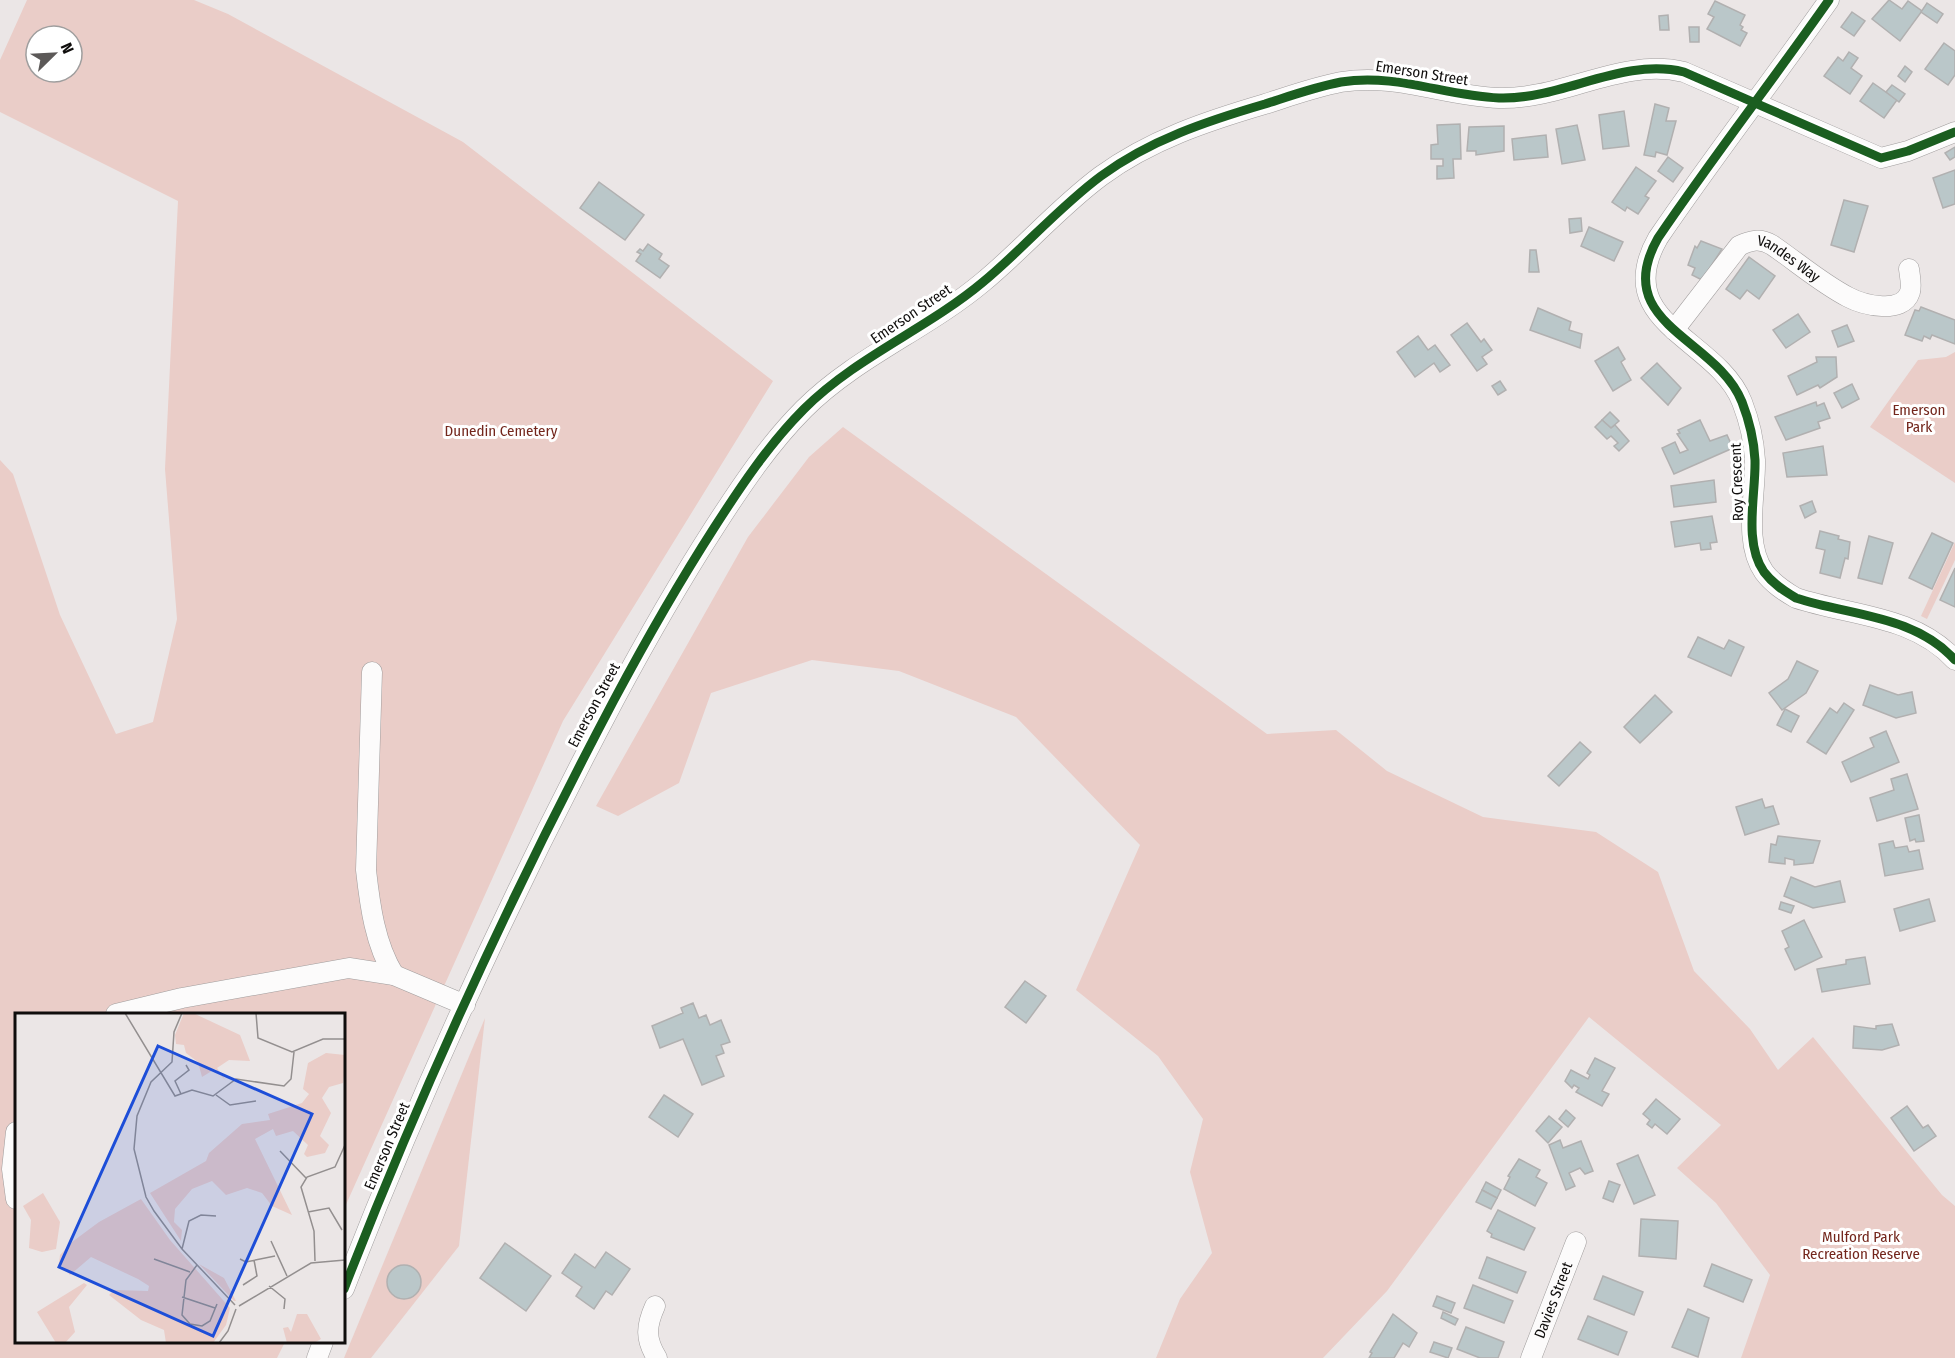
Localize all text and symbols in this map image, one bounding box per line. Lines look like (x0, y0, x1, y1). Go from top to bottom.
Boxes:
north arrow (24, 24, 84, 84)
text: N (57, 40, 78, 56)
street label: Emerson Street (1374, 57, 1470, 89)
street label: Vandes Way (1756, 231, 1824, 286)
street label: Emerson Street (867, 280, 955, 348)
park label: Emerson Park (1892, 401, 1946, 436)
park label: Dunedin Cemetery (445, 422, 558, 440)
street label: Roy Crescent (1727, 442, 1747, 521)
street label: Emerson Street (564, 659, 624, 750)
inset map (15, 1013, 345, 1343)
street label: Emerson Street (360, 1099, 414, 1193)
park label: Mulford Park Recreation Reserve (1802, 1228, 1920, 1263)
street label: Davies Street (1530, 1259, 1576, 1341)

